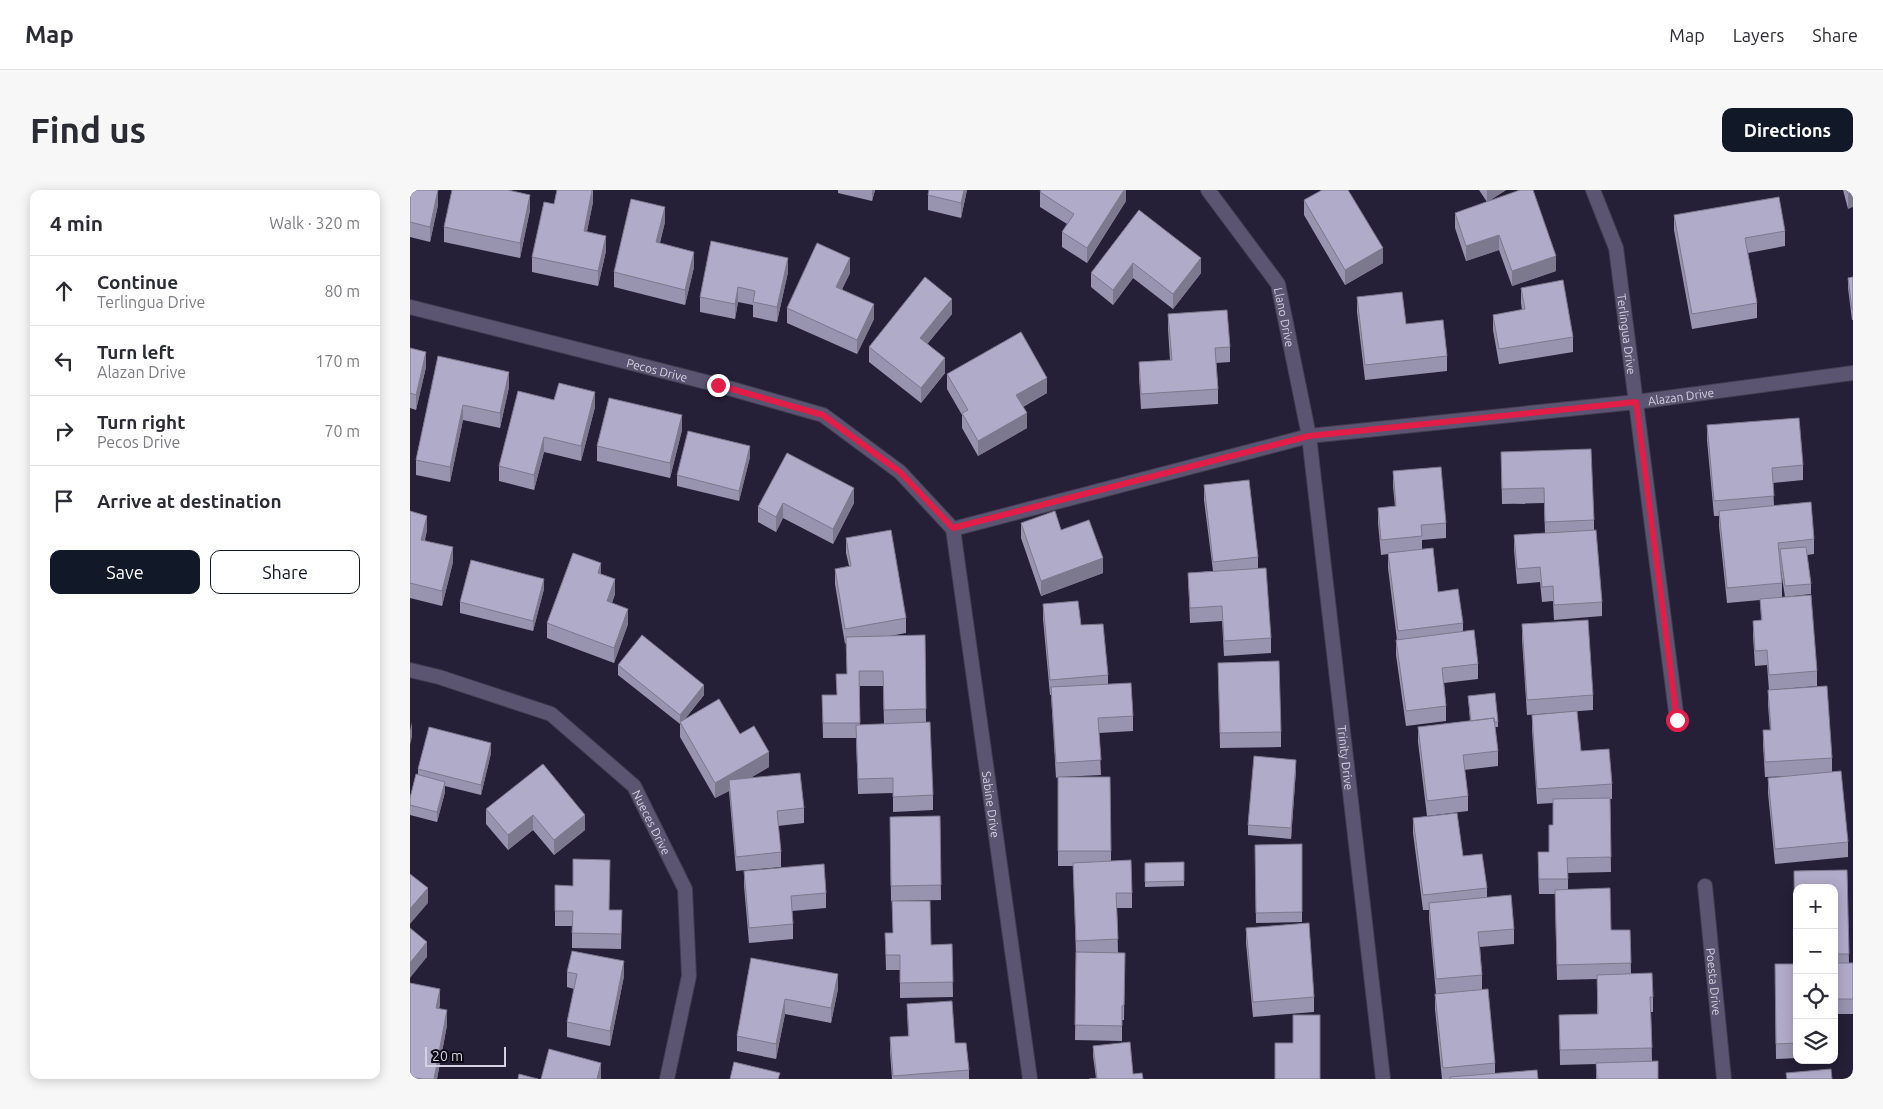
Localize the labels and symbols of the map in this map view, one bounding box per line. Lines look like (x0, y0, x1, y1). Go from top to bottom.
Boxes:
street label: Llano Drive (1272, 286, 1297, 348)
street label: Terlingua Drive (1615, 293, 1639, 375)
street label: Pecos Drive (625, 356, 689, 384)
route end (707, 374, 730, 397)
street label: Alazan Drive (1647, 385, 1715, 407)
route start (1666, 709, 1689, 732)
street label: Trinity Drive (1336, 724, 1356, 791)
street label: Sabine Drive (980, 770, 1003, 838)
street label: Nueces Drive (630, 788, 673, 857)
street label: Poesta Drive (1705, 947, 1724, 1016)
scale bar (425, 1044, 506, 1067)

